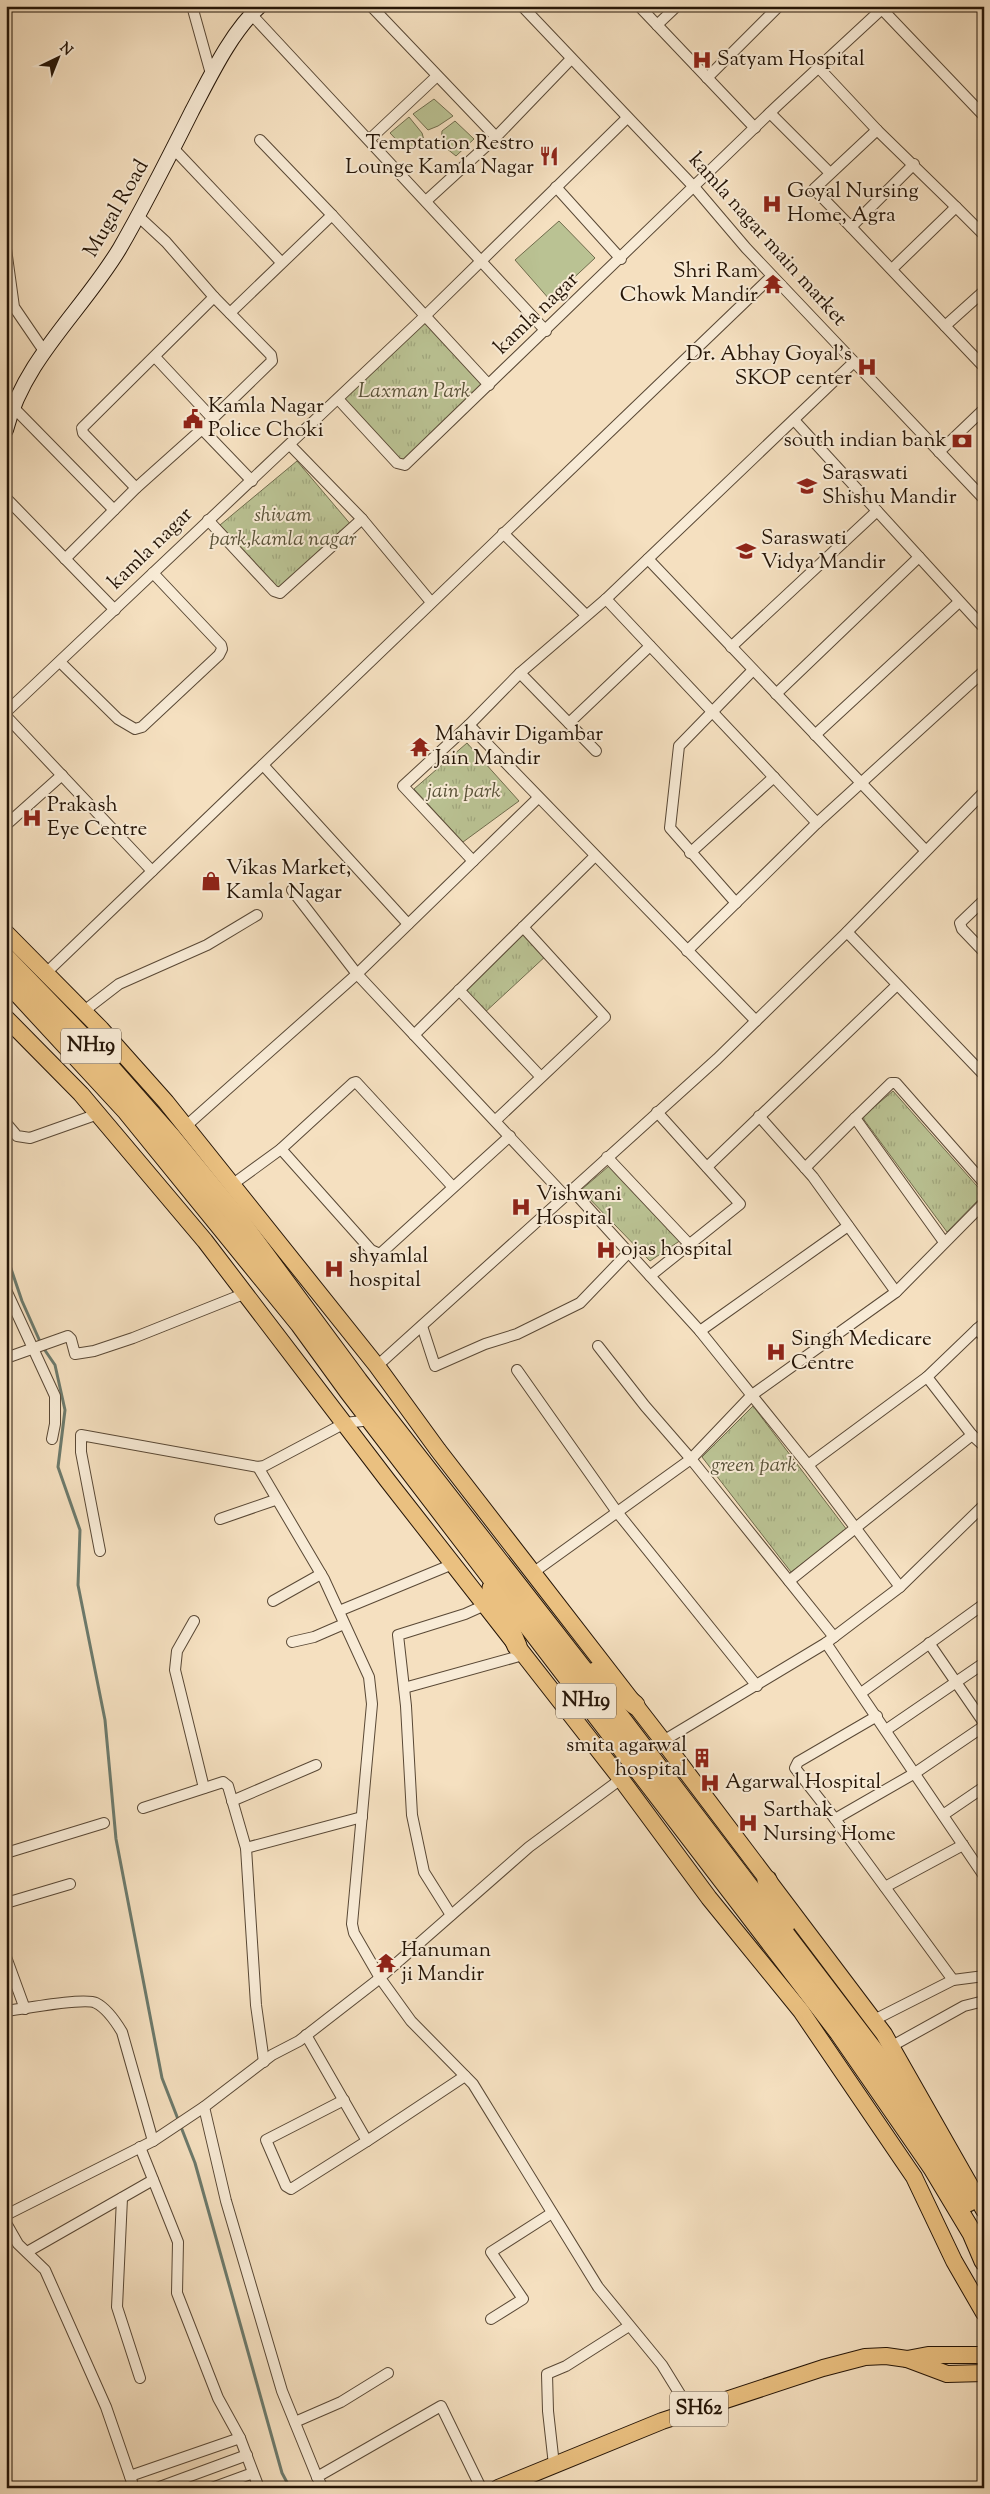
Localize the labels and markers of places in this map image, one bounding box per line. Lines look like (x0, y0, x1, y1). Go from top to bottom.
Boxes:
place label: Satyam Hospital (717, 45, 865, 75)
hospital icon: Satyam Hospital (691, 49, 713, 71)
place label: Temptation Restro Lounge Kamla Nagar (345, 129, 534, 183)
restaurant icon: Temptation Restro Lounge Kamla Nagar (538, 145, 560, 167)
place label: Goyal Nursing Home, Agra (787, 177, 919, 231)
hospital icon: Goyal Nursing Home, Agra (761, 193, 783, 215)
place label: Shri Ram Chowk Mandir (620, 257, 758, 311)
temple icon: Shri Ram Chowk Mandir (762, 273, 784, 295)
place label: Dr. Abhay Goyal's SKOP center (686, 340, 852, 394)
hospital icon: Dr. Abhay Goyal's SKOP center (856, 356, 878, 378)
place label: Kamla Nagar Police Choki (208, 392, 324, 446)
public building icon: Kamla Nagar Police Choki (182, 408, 204, 430)
place label: south indian bank (784, 426, 948, 456)
bank icon: south indian bank (951, 430, 973, 452)
place label: Saraswati Shishu Mandir (822, 459, 957, 513)
school or university icon: Saraswati Shishu Mandir (796, 475, 818, 497)
place label: Saraswati Vidya Mandir (761, 524, 886, 578)
school or university icon: Saraswati Vidya Mandir (735, 540, 757, 562)
place label: Mahavir Digambar Jain Mandir (434, 720, 603, 774)
temple icon: Mahavir Digambar Jain Mandir (409, 736, 431, 758)
place label: Prakash Eye Centre (47, 791, 147, 845)
hospital icon: Prakash Eye Centre (21, 807, 43, 829)
place label: Vikas Market, Kamla Nagar (226, 854, 351, 908)
shop icon: Vikas Market, Kamla Nagar (200, 870, 222, 892)
place label: Vishwani Hospital (536, 1180, 622, 1234)
hospital icon: Vishwani Hospital (510, 1196, 532, 1218)
place label: ojas hospital (621, 1235, 733, 1265)
hospital icon: ojas hospital (595, 1239, 617, 1261)
place label: shyamlal hospital (349, 1242, 428, 1296)
hospital icon: shyamlal hospital (323, 1258, 345, 1280)
place label: Singh Medicare Centre (791, 1325, 932, 1379)
hospital icon: Singh Medicare Centre (765, 1341, 787, 1363)
place label: smita agarwal hospital (566, 1731, 687, 1785)
building icon: smita agarwal hospital (691, 1747, 713, 1769)
place label: Agarwal Hospital (725, 1768, 882, 1798)
hospital icon: Agarwal Hospital (699, 1772, 721, 1794)
place label: Sarthak Nursing Home (763, 1796, 896, 1850)
hospital icon: Sarthak Nursing Home (737, 1812, 759, 1834)
place label: Hanuman ji Mandir (401, 1936, 491, 1990)
temple icon: Hanuman ji Mandir (375, 1952, 397, 1974)

